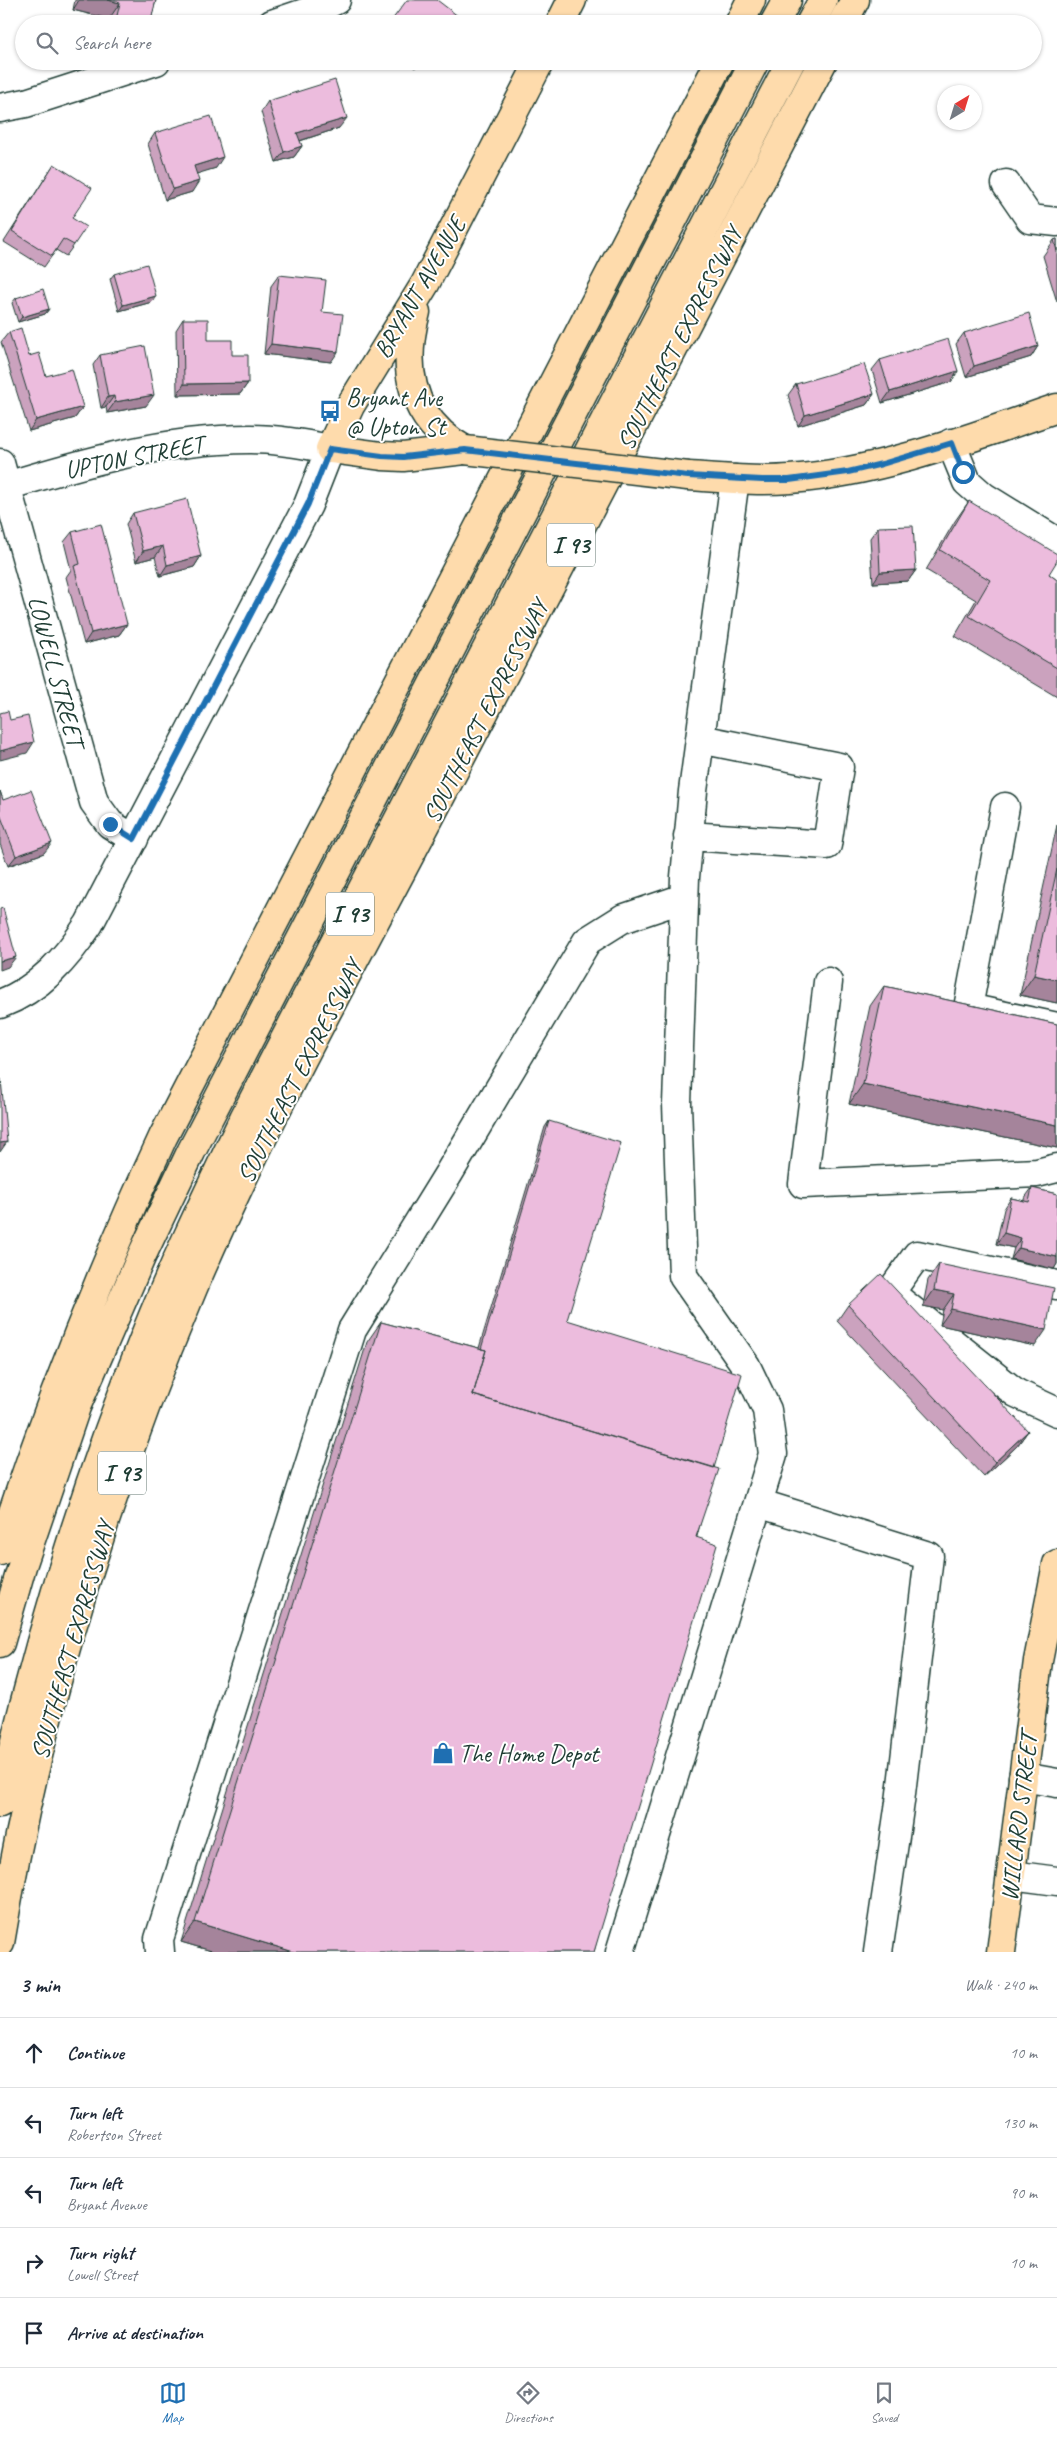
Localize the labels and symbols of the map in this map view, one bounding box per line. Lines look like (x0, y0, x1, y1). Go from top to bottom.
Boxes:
north arrow (937, 85, 982, 130)
street label: BRYANT AVENUE (366, 208, 475, 364)
street label: SOUTHEAST EXPRESSWAY (610, 218, 752, 456)
place label: Bryant Ave @ Upton St (346, 382, 448, 443)
bus stop icon: Bryant Ave @ Upton St (317, 398, 343, 424)
street label: UPTON STREET (62, 427, 212, 486)
route start (952, 461, 975, 484)
road number: I 93 (547, 524, 595, 566)
street label: SOUTHEAST EXPRESSWAY (416, 591, 558, 829)
street label: LOWELL STREET (21, 593, 93, 756)
route end (99, 813, 122, 836)
road number: I 93 (326, 892, 374, 936)
street label: SOUTHEAST EXPRESSWAY (230, 951, 372, 1189)
road number: I 93 (98, 1452, 146, 1495)
street label: SOUTHEAST EXPRESSWAY (24, 1514, 123, 1763)
street label: WILLARD STREET (993, 1725, 1046, 1903)
place label: The Home Depot (459, 1738, 601, 1770)
shop icon: The Home Depot (430, 1740, 456, 1766)

